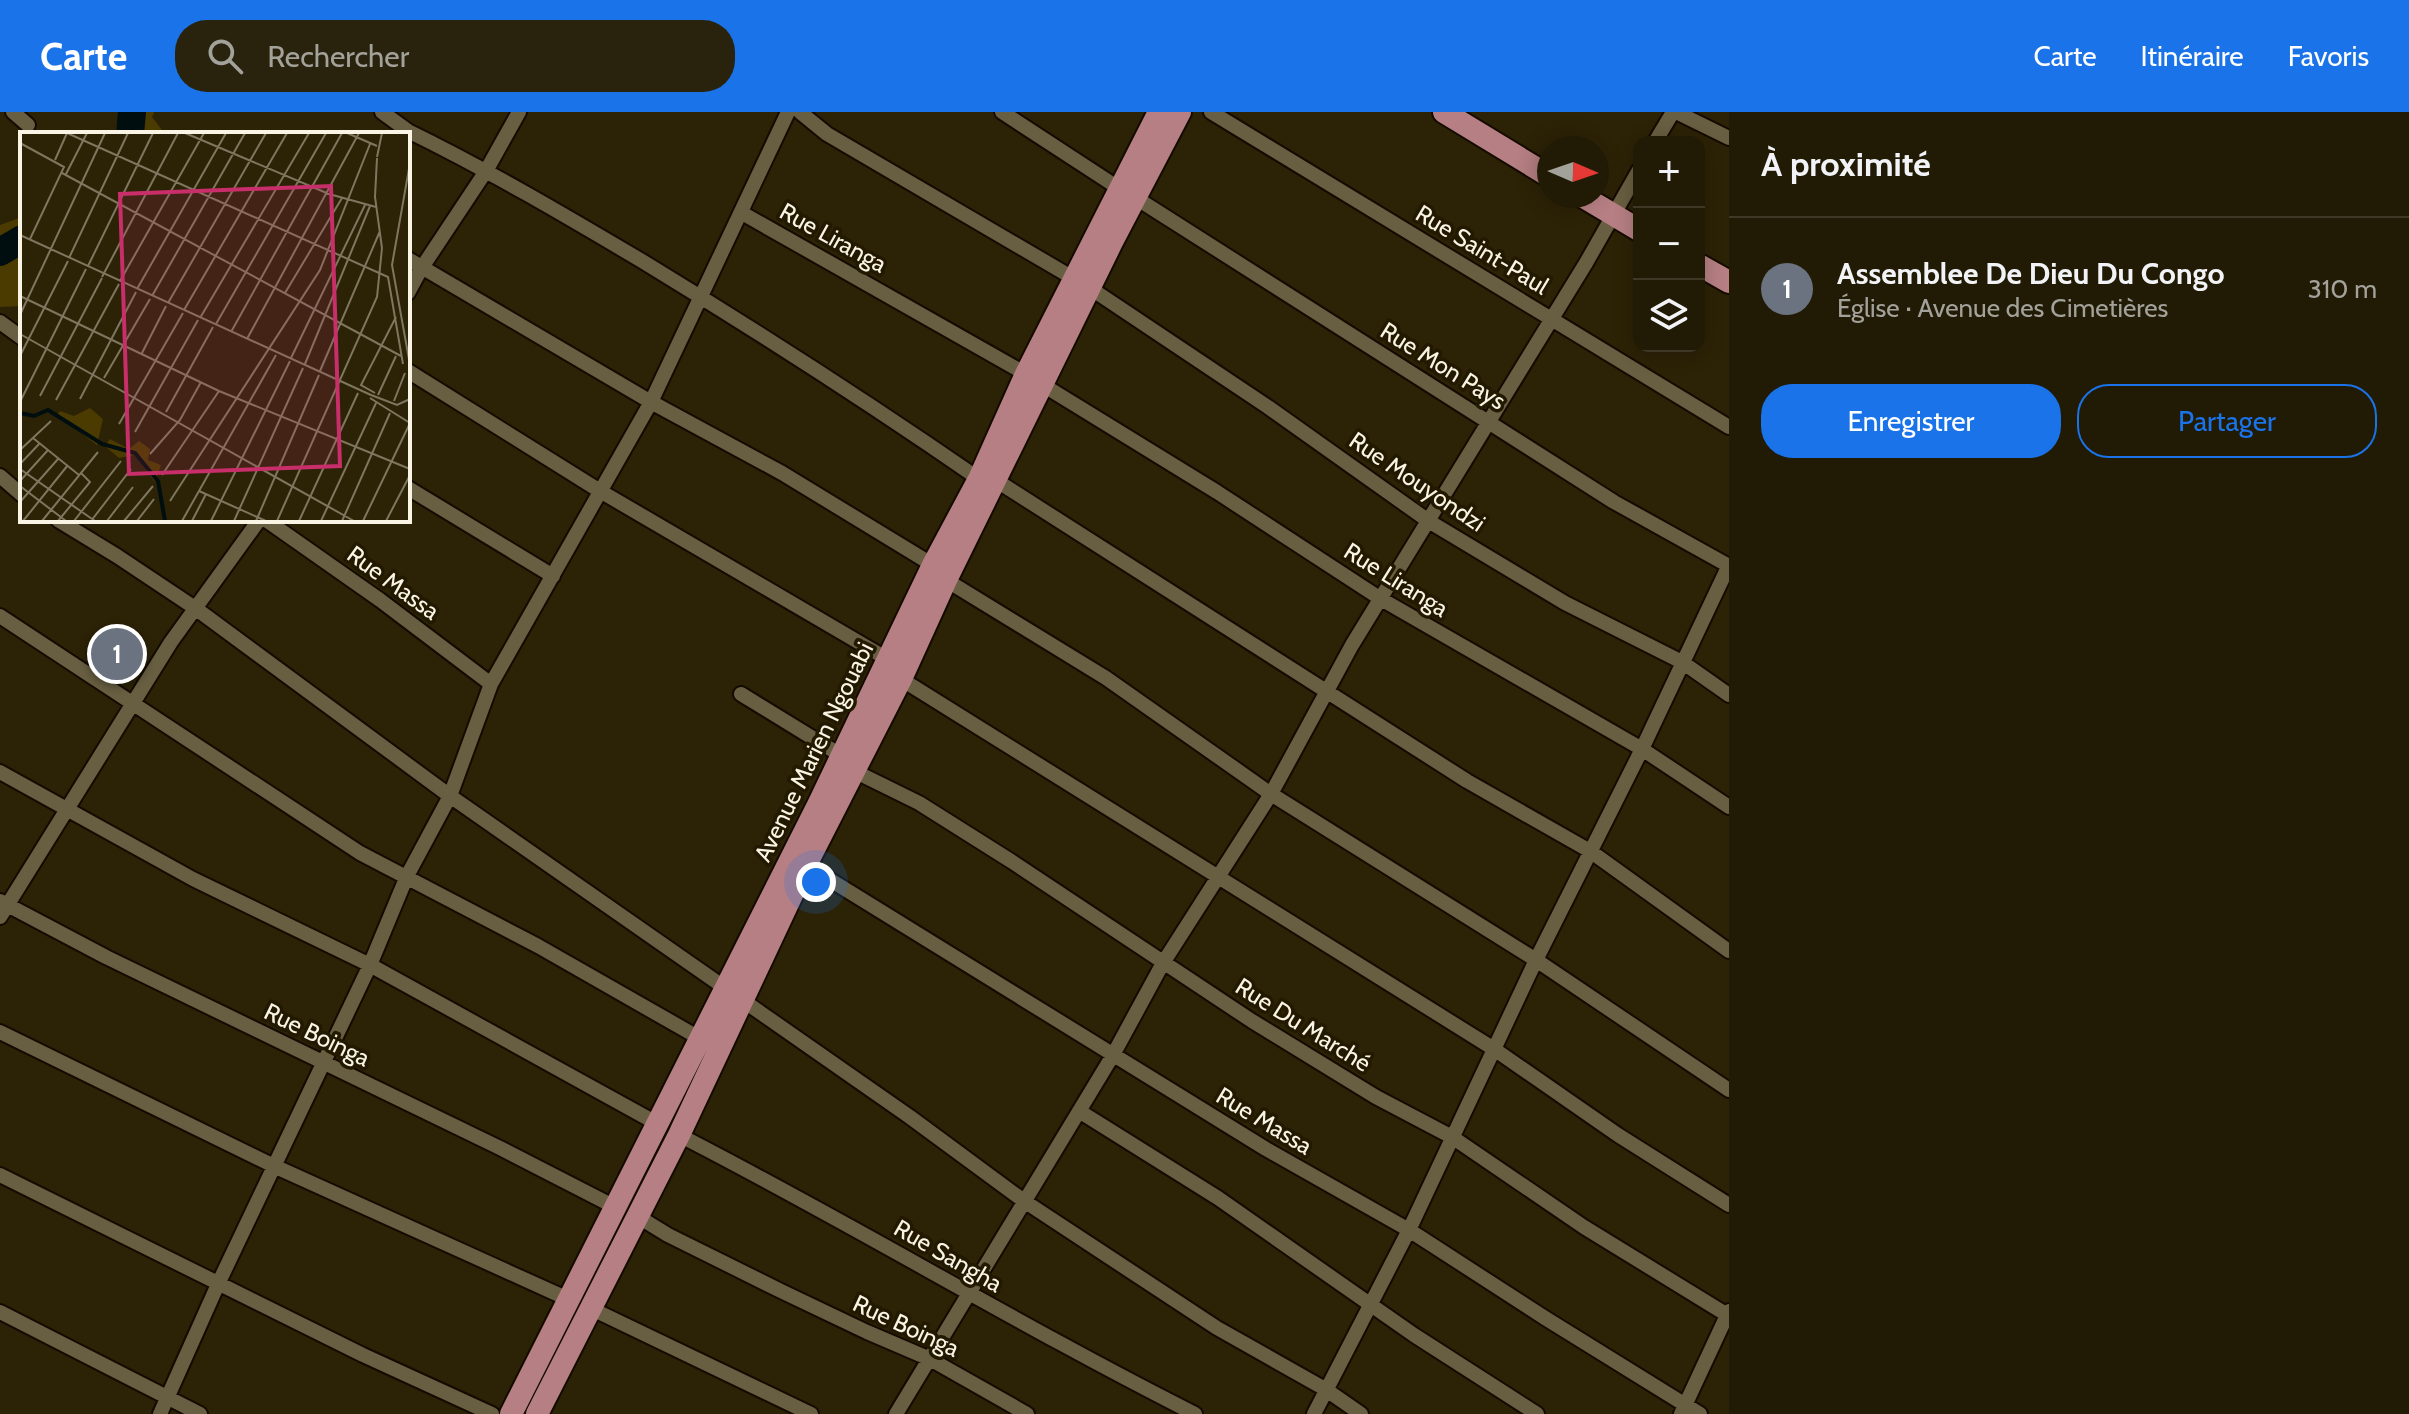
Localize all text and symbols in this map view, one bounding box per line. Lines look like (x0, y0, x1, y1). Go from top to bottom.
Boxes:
search box (175, 20, 735, 92)
text: Carte (40, 33, 127, 80)
icon: search (203, 34, 247, 78)
text: Rechercher (267, 38, 409, 75)
text: Carte (2033, 39, 2097, 73)
text: Itinéraire (2141, 39, 2244, 73)
text: Favoris (2288, 39, 2369, 73)
inset map (20, 132, 410, 522)
north arrow (1537, 136, 1609, 208)
map controls (1633, 136, 1705, 352)
button: + (1633, 136, 1705, 208)
text: À proximité (1761, 143, 1931, 185)
street label: Rue Liranga (775, 196, 892, 279)
street label: Rue Saint-Paul (1411, 199, 1554, 301)
button: − (1633, 208, 1705, 280)
text: Assemblee De Dieu Du Congo (1837, 255, 2224, 292)
text: 1 (1782, 273, 1792, 305)
text: 310 m (2308, 273, 2377, 305)
button: layers (1633, 280, 1705, 352)
text: Église · Avenue des Cimetières (1837, 292, 2168, 324)
street label: Rue Mon Pays (1375, 316, 1511, 416)
button: Enregistrer (1761, 384, 2061, 458)
button: Partager (2077, 384, 2377, 458)
street label: Rue Mouyondzi (1344, 425, 1491, 538)
street label: Rue Liranga (1339, 536, 1454, 623)
street label: Rue Massa (342, 540, 445, 626)
pin: 1 (91, 624, 143, 684)
street label: Avenue Marien Ngouabi (748, 637, 879, 866)
your location (796, 862, 836, 902)
street label: Rue Du Marché (1230, 971, 1376, 1078)
street label: Rue Boinga (260, 997, 375, 1073)
street label: Rue Massa (1211, 1081, 1318, 1161)
street label: Rue Sangha (889, 1213, 1008, 1298)
street label: Rue Boinga (848, 1288, 964, 1363)

